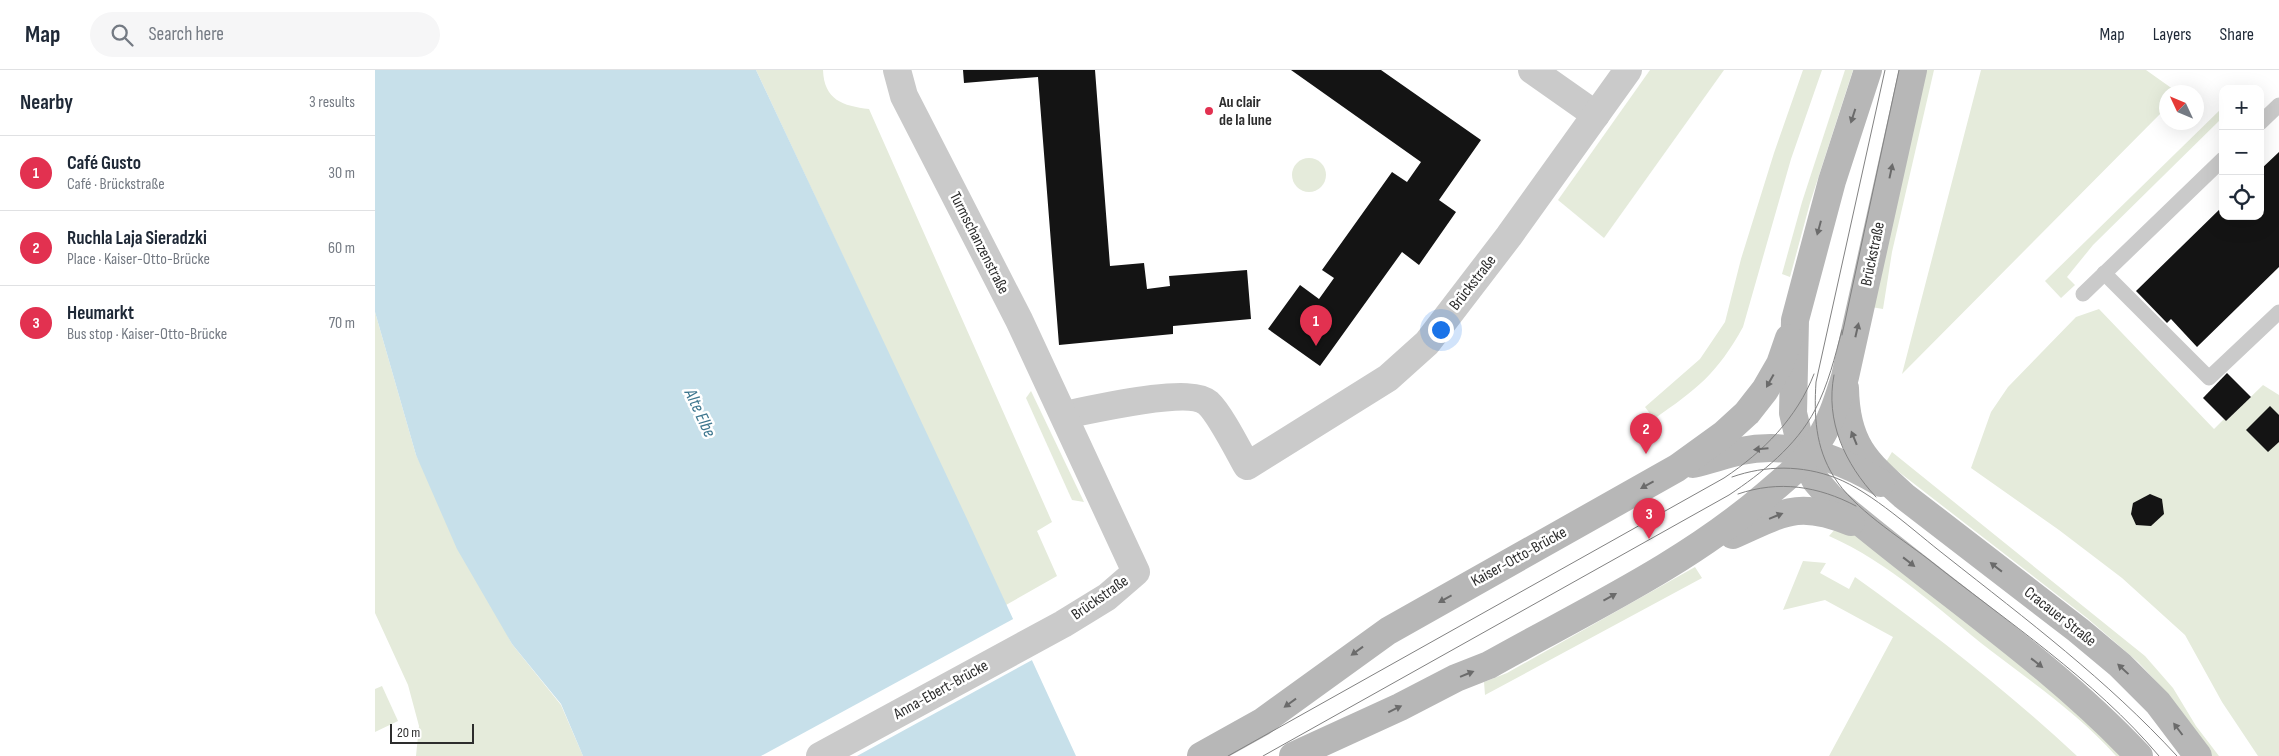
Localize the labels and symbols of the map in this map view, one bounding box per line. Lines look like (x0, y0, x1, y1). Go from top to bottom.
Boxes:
north arrow (2159, 85, 2204, 130)
place label: Au clair de la lune (1218, 93, 1272, 130)
marker: Au clair de la lune (1203, 105, 1215, 117)
one-way arrow (1848, 109, 1856, 124)
one-way arrow (1887, 163, 1895, 178)
street label: Turmschanzenstraße (945, 189, 1013, 297)
street label: Brückstraße (1857, 220, 1889, 288)
one-way arrow (1815, 221, 1823, 236)
street label: Brückstraße (1446, 252, 1500, 314)
pin: 1 (1300, 305, 1332, 346)
your location (1428, 317, 1454, 343)
one-way arrow (1853, 322, 1861, 337)
one-way arrow (1766, 374, 1774, 388)
water label: Alte Elbe (679, 385, 720, 441)
pin: 2 (1630, 413, 1662, 454)
one-way arrow (1850, 430, 1858, 445)
one-way arrow (1752, 445, 1768, 453)
one-way arrow (1641, 480, 1654, 489)
pin: 3 (1633, 498, 1665, 539)
one-way arrow (1769, 512, 1784, 520)
street label: Kaiser-Otto-Brücke (1468, 523, 1570, 591)
one-way arrow (1902, 556, 1915, 567)
one-way arrow (1990, 562, 2003, 573)
street label: Brückstraße (1068, 572, 1132, 624)
street label: Cracauer Straße (2020, 583, 2100, 651)
one-way arrow (1603, 593, 1617, 601)
one-way arrow (1438, 594, 1451, 603)
one-way arrow (1351, 646, 1364, 656)
street label: Anna-Ebert-Brücke (890, 656, 992, 724)
one-way arrow (2030, 657, 2043, 668)
one-way arrow (2117, 663, 2129, 675)
one-way arrow (1460, 669, 1474, 677)
one-way arrow (1284, 697, 1297, 708)
one-way arrow (1388, 705, 1403, 713)
scale bar (390, 721, 474, 744)
one-way arrow (2173, 722, 2183, 736)

